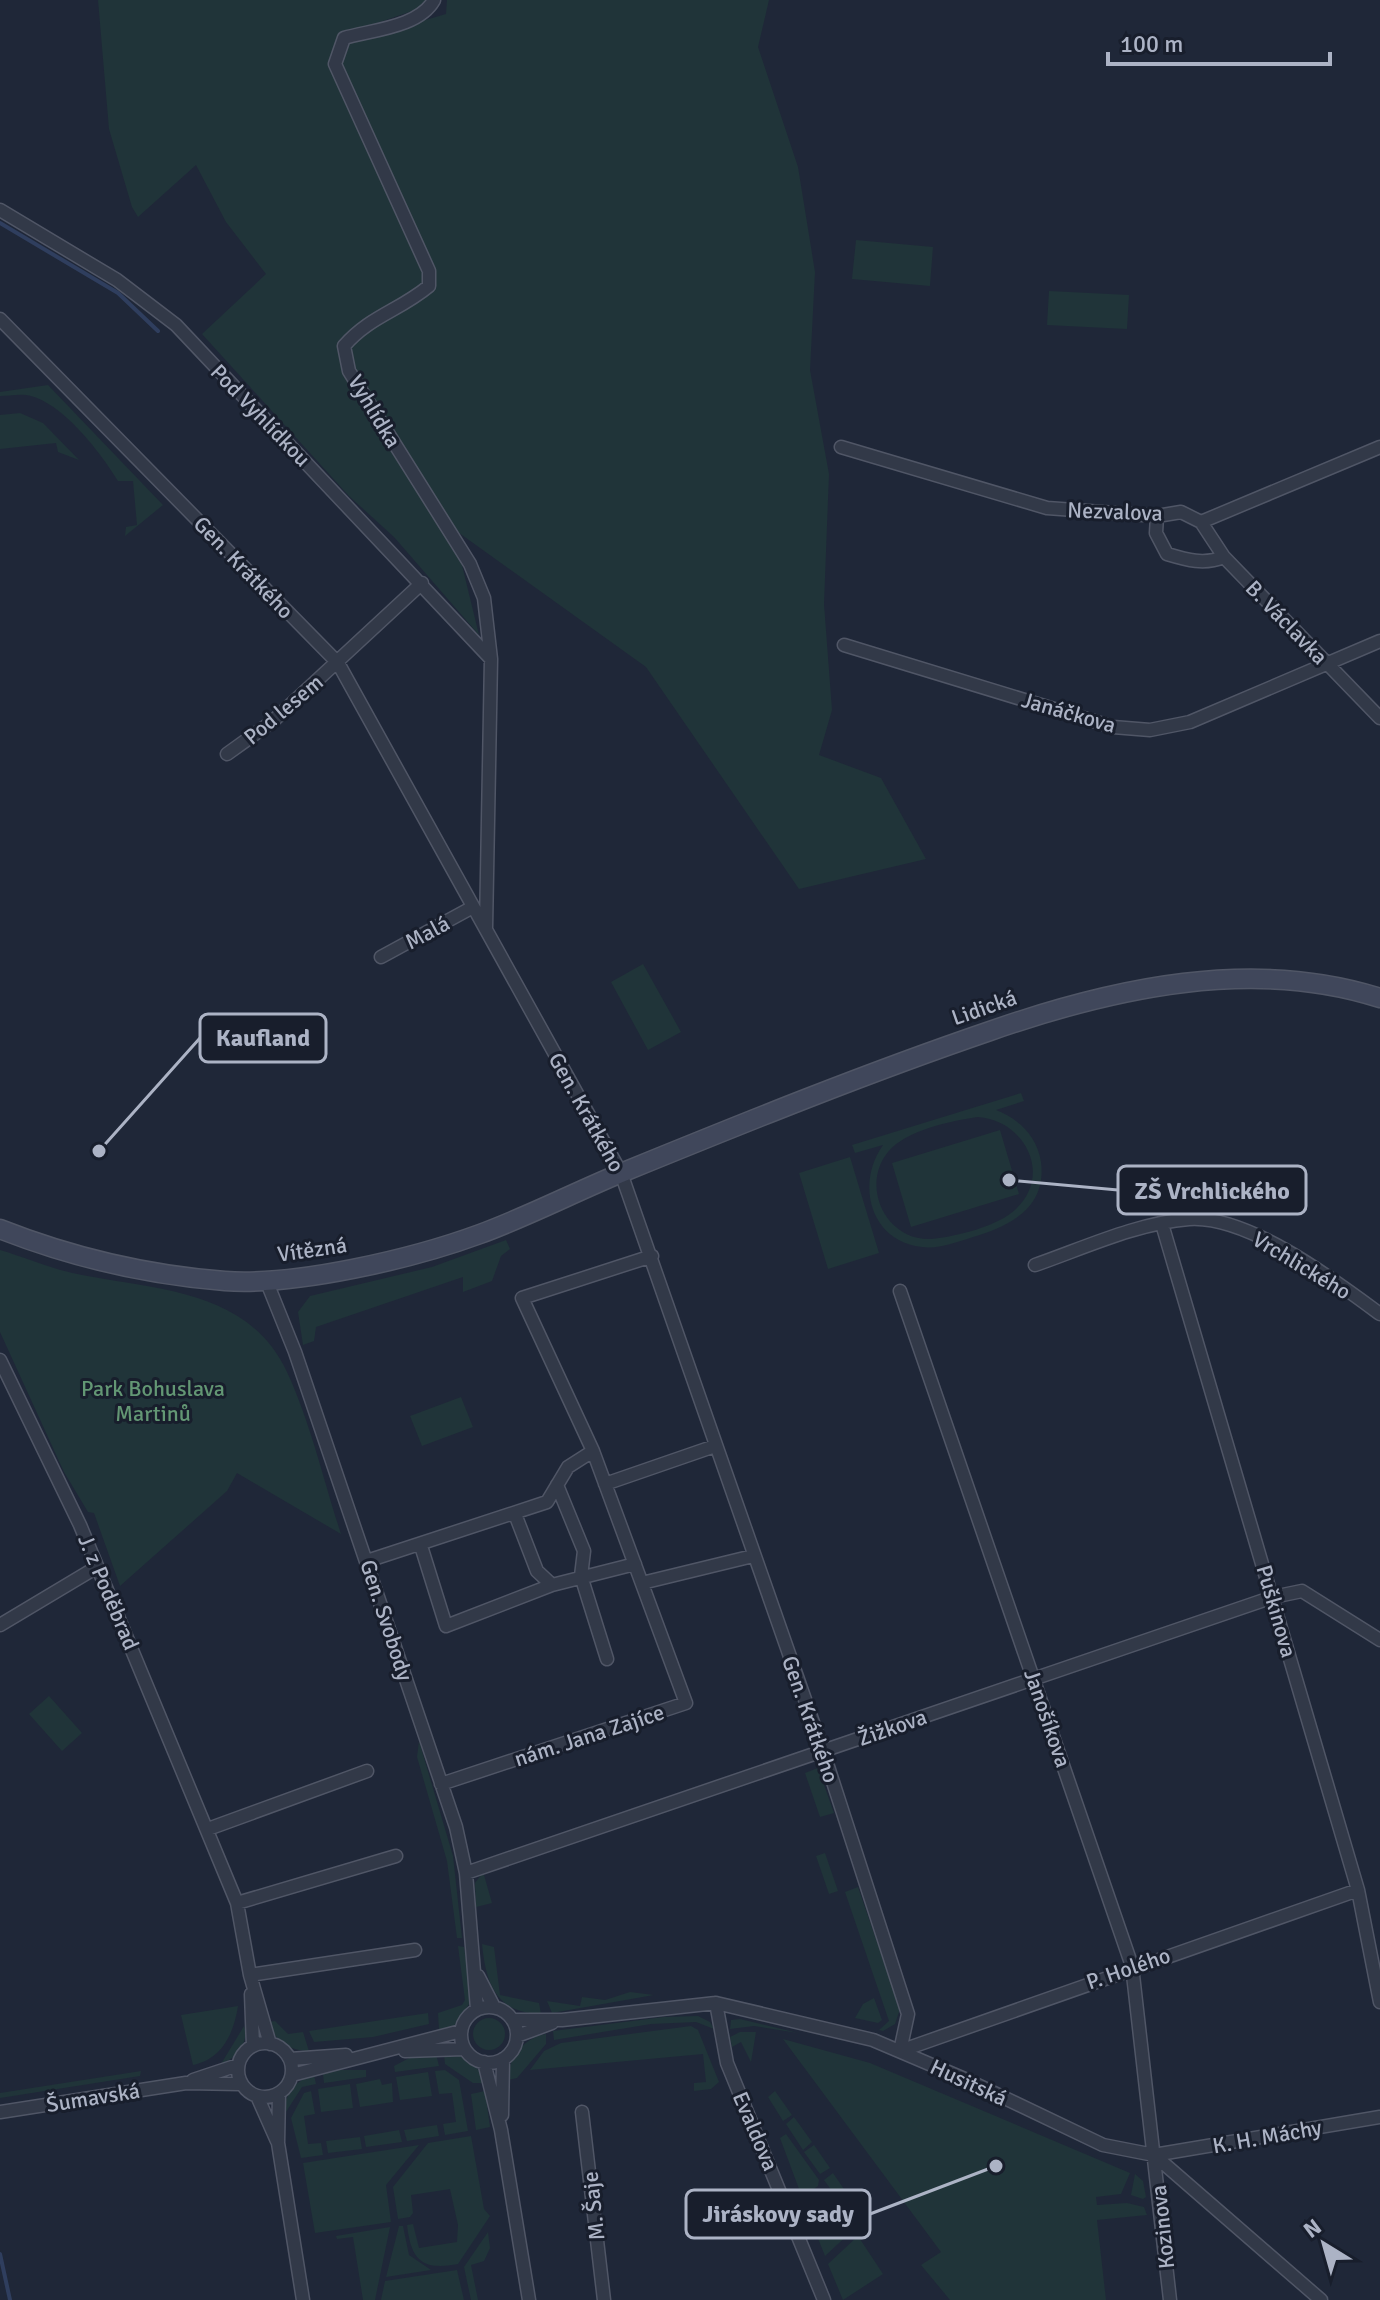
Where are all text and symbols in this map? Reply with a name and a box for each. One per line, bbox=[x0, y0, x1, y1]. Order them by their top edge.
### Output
scale bar bbox=[1108, 16, 1330, 66]
text: 100 m bbox=[1120, 29, 1183, 59]
street label: Pod Vyhlídkou bbox=[205, 358, 316, 472]
street label: Vyhlídka bbox=[342, 370, 407, 453]
street label: Nezvalova bbox=[1067, 496, 1163, 527]
street label: Gen. Krátkého bbox=[188, 510, 299, 624]
street label: B. Václavka bbox=[1240, 575, 1333, 670]
street label: Pod lesem bbox=[238, 668, 328, 750]
street label: Janáčkova bbox=[1019, 686, 1119, 739]
street label: Malá bbox=[400, 910, 454, 955]
street label: Lidická bbox=[948, 984, 1020, 1031]
callout: Kaufland bbox=[200, 1014, 326, 1062]
text: Kaufland bbox=[216, 1023, 310, 1053]
street label: Gen. Krátkého bbox=[543, 1048, 630, 1177]
callout: ZŠ Vrchlického bbox=[1118, 1166, 1306, 1214]
text: ZŠ Vrchlického bbox=[1134, 1176, 1290, 1206]
street label: Vrchlického bbox=[1248, 1226, 1356, 1305]
street label: Vítězná bbox=[276, 1231, 349, 1268]
park label: Park Bohuslava Martinů bbox=[81, 1375, 225, 1427]
street label: J. z Poděbrad bbox=[72, 1530, 145, 1654]
street label: Gen. Svobody bbox=[354, 1556, 419, 1685]
street label: Puškinova bbox=[1250, 1562, 1303, 1661]
street label: Gen. Krátkého bbox=[776, 1652, 845, 1786]
street label: Janošíkova bbox=[1018, 1665, 1077, 1771]
street label: nám. Jana Zajíce bbox=[511, 1698, 668, 1772]
street label: Žižkova bbox=[854, 1703, 930, 1752]
street label: P. Holého bbox=[1083, 1942, 1174, 1995]
street label: Husitská bbox=[926, 2053, 1012, 2112]
street label: Šumavská bbox=[44, 2077, 142, 2118]
street label: Evaldova bbox=[727, 2087, 784, 2175]
street label: K. H. Máchy bbox=[1210, 2113, 1324, 2159]
street label: M. Šaje bbox=[576, 2170, 611, 2242]
street label: Kozinova bbox=[1145, 2184, 1180, 2270]
callout: Jiráskovy sady bbox=[686, 2190, 870, 2238]
text: Jiráskovy sady bbox=[702, 2199, 854, 2229]
north arrow bbox=[1284, 2204, 1364, 2284]
text: N bbox=[1298, 2213, 1327, 2244]

